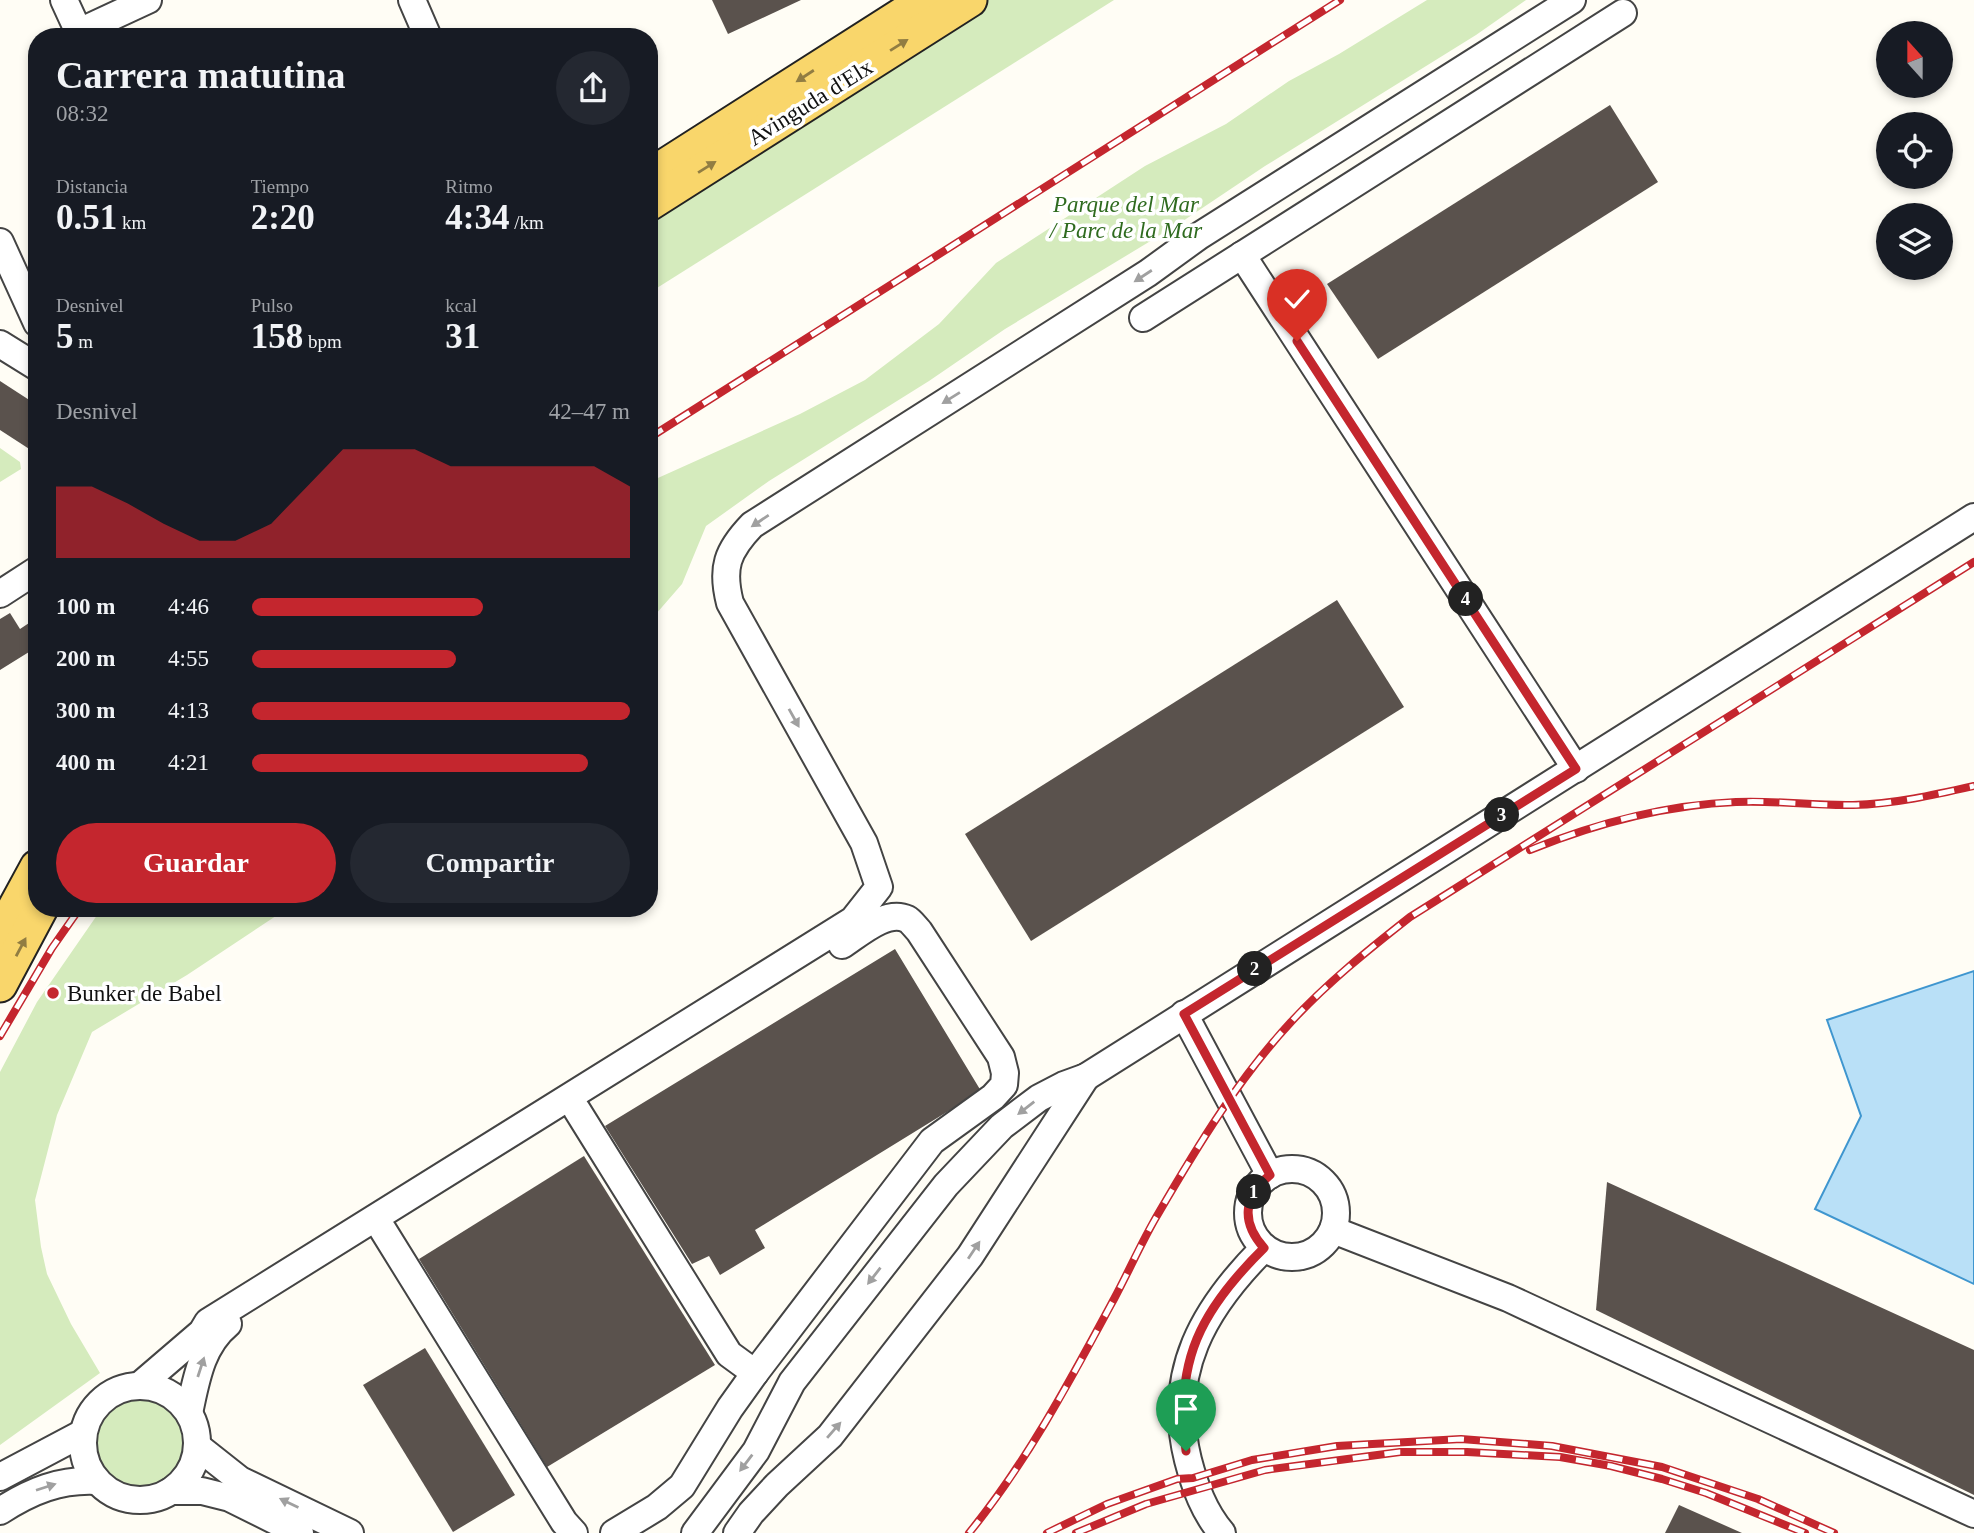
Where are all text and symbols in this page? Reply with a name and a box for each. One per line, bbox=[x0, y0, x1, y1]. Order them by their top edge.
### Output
north arrow bbox=[1876, 21, 1953, 98]
map controls bbox=[1876, 21, 1953, 280]
one-way arrow bbox=[889, 39, 908, 52]
button: share bbox=[556, 51, 630, 125]
text: Carrera matutina bbox=[56, 54, 346, 96]
street label: Avinguda d'Elx bbox=[743, 54, 878, 151]
one-way arrow bbox=[795, 70, 815, 83]
text: 08:32 bbox=[56, 101, 108, 126]
button: locate bbox=[1876, 112, 1953, 189]
one-way arrow bbox=[697, 161, 716, 174]
text: Distancia bbox=[56, 176, 128, 197]
text: Tiempo bbox=[251, 176, 309, 197]
text: Ritmo bbox=[445, 176, 493, 197]
park label: Parque del Mar / Parc de la Mar bbox=[1048, 192, 1203, 243]
text: 0.51 bbox=[56, 198, 117, 237]
text: 2:20 bbox=[251, 198, 315, 237]
text: 4:34 bbox=[445, 198, 509, 237]
button: layers bbox=[1876, 203, 1953, 280]
text: km bbox=[117, 212, 146, 233]
text: /km bbox=[509, 212, 544, 233]
one-way arrow bbox=[1134, 269, 1152, 283]
pin bbox=[1267, 269, 1327, 341]
icon: check bbox=[1278, 280, 1316, 318]
text: Desnivel bbox=[56, 295, 124, 316]
text: Pulso bbox=[251, 295, 293, 316]
text: kcal bbox=[445, 295, 477, 316]
text: 5 bbox=[56, 317, 74, 356]
text: 158 bbox=[251, 317, 303, 356]
text: 31 bbox=[445, 317, 480, 356]
text: m bbox=[74, 331, 93, 352]
text: bpm bbox=[303, 331, 342, 352]
one-way arrow bbox=[942, 392, 961, 405]
text: Desnivel bbox=[56, 399, 138, 424]
text: 42–47 m bbox=[549, 399, 630, 424]
one-way arrow bbox=[751, 514, 769, 528]
pin: 4 bbox=[1448, 582, 1484, 616]
text: 4 bbox=[1461, 588, 1470, 609]
text: 100 m bbox=[56, 594, 115, 619]
text: 4:46 bbox=[168, 594, 209, 619]
text: 200 m bbox=[56, 646, 115, 671]
text: 4:55 bbox=[168, 646, 209, 671]
text: 300 m bbox=[56, 698, 115, 723]
text: 4:13 bbox=[168, 698, 209, 723]
one-way arrow bbox=[788, 708, 800, 727]
text: 400 m bbox=[56, 750, 115, 775]
text: 4:21 bbox=[168, 750, 209, 775]
pin: 3 bbox=[1484, 798, 1520, 832]
text: 3 bbox=[1497, 804, 1506, 825]
button: Guardar bbox=[56, 823, 336, 903]
button: Compartir bbox=[350, 823, 630, 903]
one-way arrow bbox=[14, 936, 26, 956]
pin: 2 bbox=[1238, 951, 1272, 986]
text: 2 bbox=[1250, 958, 1259, 979]
place label: Bunker de Babel bbox=[67, 981, 222, 1006]
marker: Bunker de Babel bbox=[45, 985, 61, 1001]
one-way arrow bbox=[1017, 1100, 1035, 1114]
pin: 1 bbox=[1236, 1174, 1272, 1210]
text: 1 bbox=[1249, 1181, 1258, 1202]
one-way arrow bbox=[967, 1240, 980, 1260]
one-way arrow bbox=[867, 1267, 882, 1285]
one-way arrow bbox=[197, 1356, 207, 1377]
pin bbox=[1156, 1379, 1216, 1451]
icon: arrive bbox=[1167, 1390, 1205, 1428]
one-way arrow bbox=[826, 1421, 842, 1439]
one-way arrow bbox=[740, 1454, 754, 1472]
one-way arrow bbox=[36, 1481, 57, 1492]
one-way arrow bbox=[279, 1498, 299, 1509]

